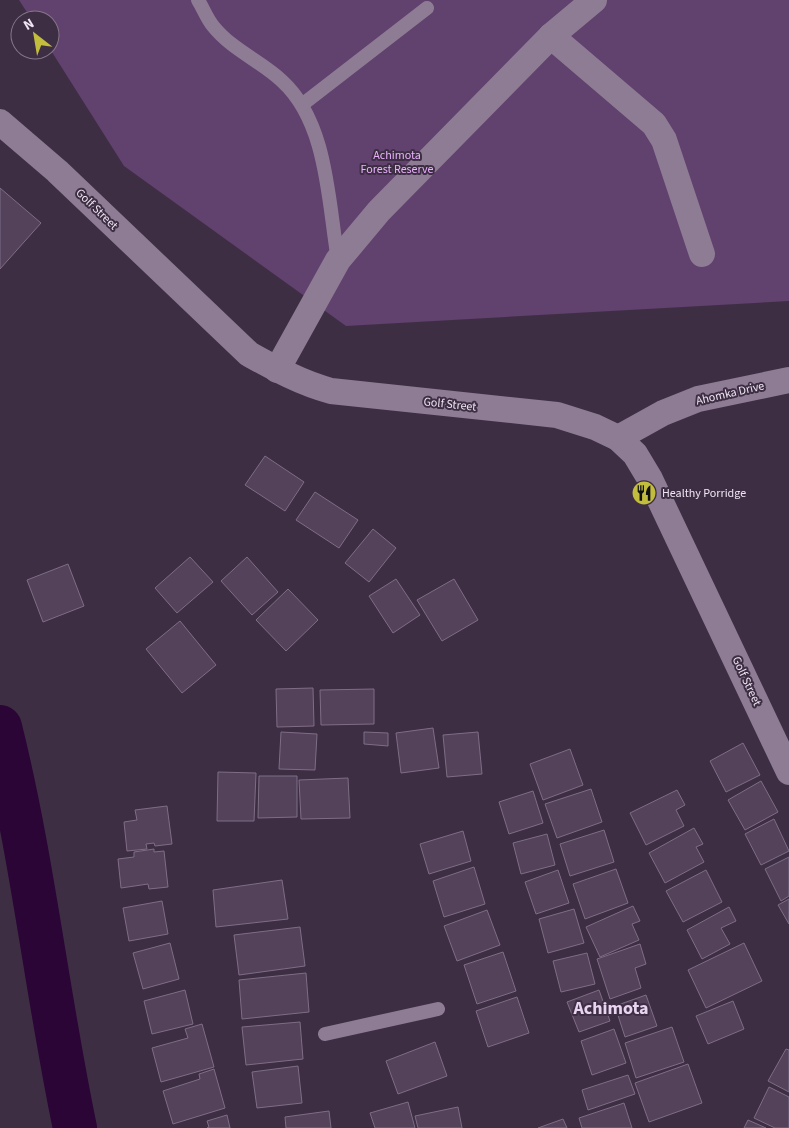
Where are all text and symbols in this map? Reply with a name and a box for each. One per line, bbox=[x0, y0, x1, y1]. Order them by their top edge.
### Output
north arrow bbox=[10, 10, 60, 60]
text: N bbox=[20, 14, 38, 36]
park label: Achimota Forest Reserve bbox=[360, 147, 434, 178]
street label: Golf Street bbox=[72, 185, 122, 234]
street label: Ahomka Drive bbox=[694, 377, 766, 410]
street label: Golf Street bbox=[423, 393, 477, 416]
restaurant icon: Healthy Porridge bbox=[631, 480, 657, 506]
place label: Healthy Porridge bbox=[662, 485, 746, 502]
street label: Golf Street bbox=[728, 654, 765, 709]
district label: Achimota bbox=[573, 996, 648, 1021]

